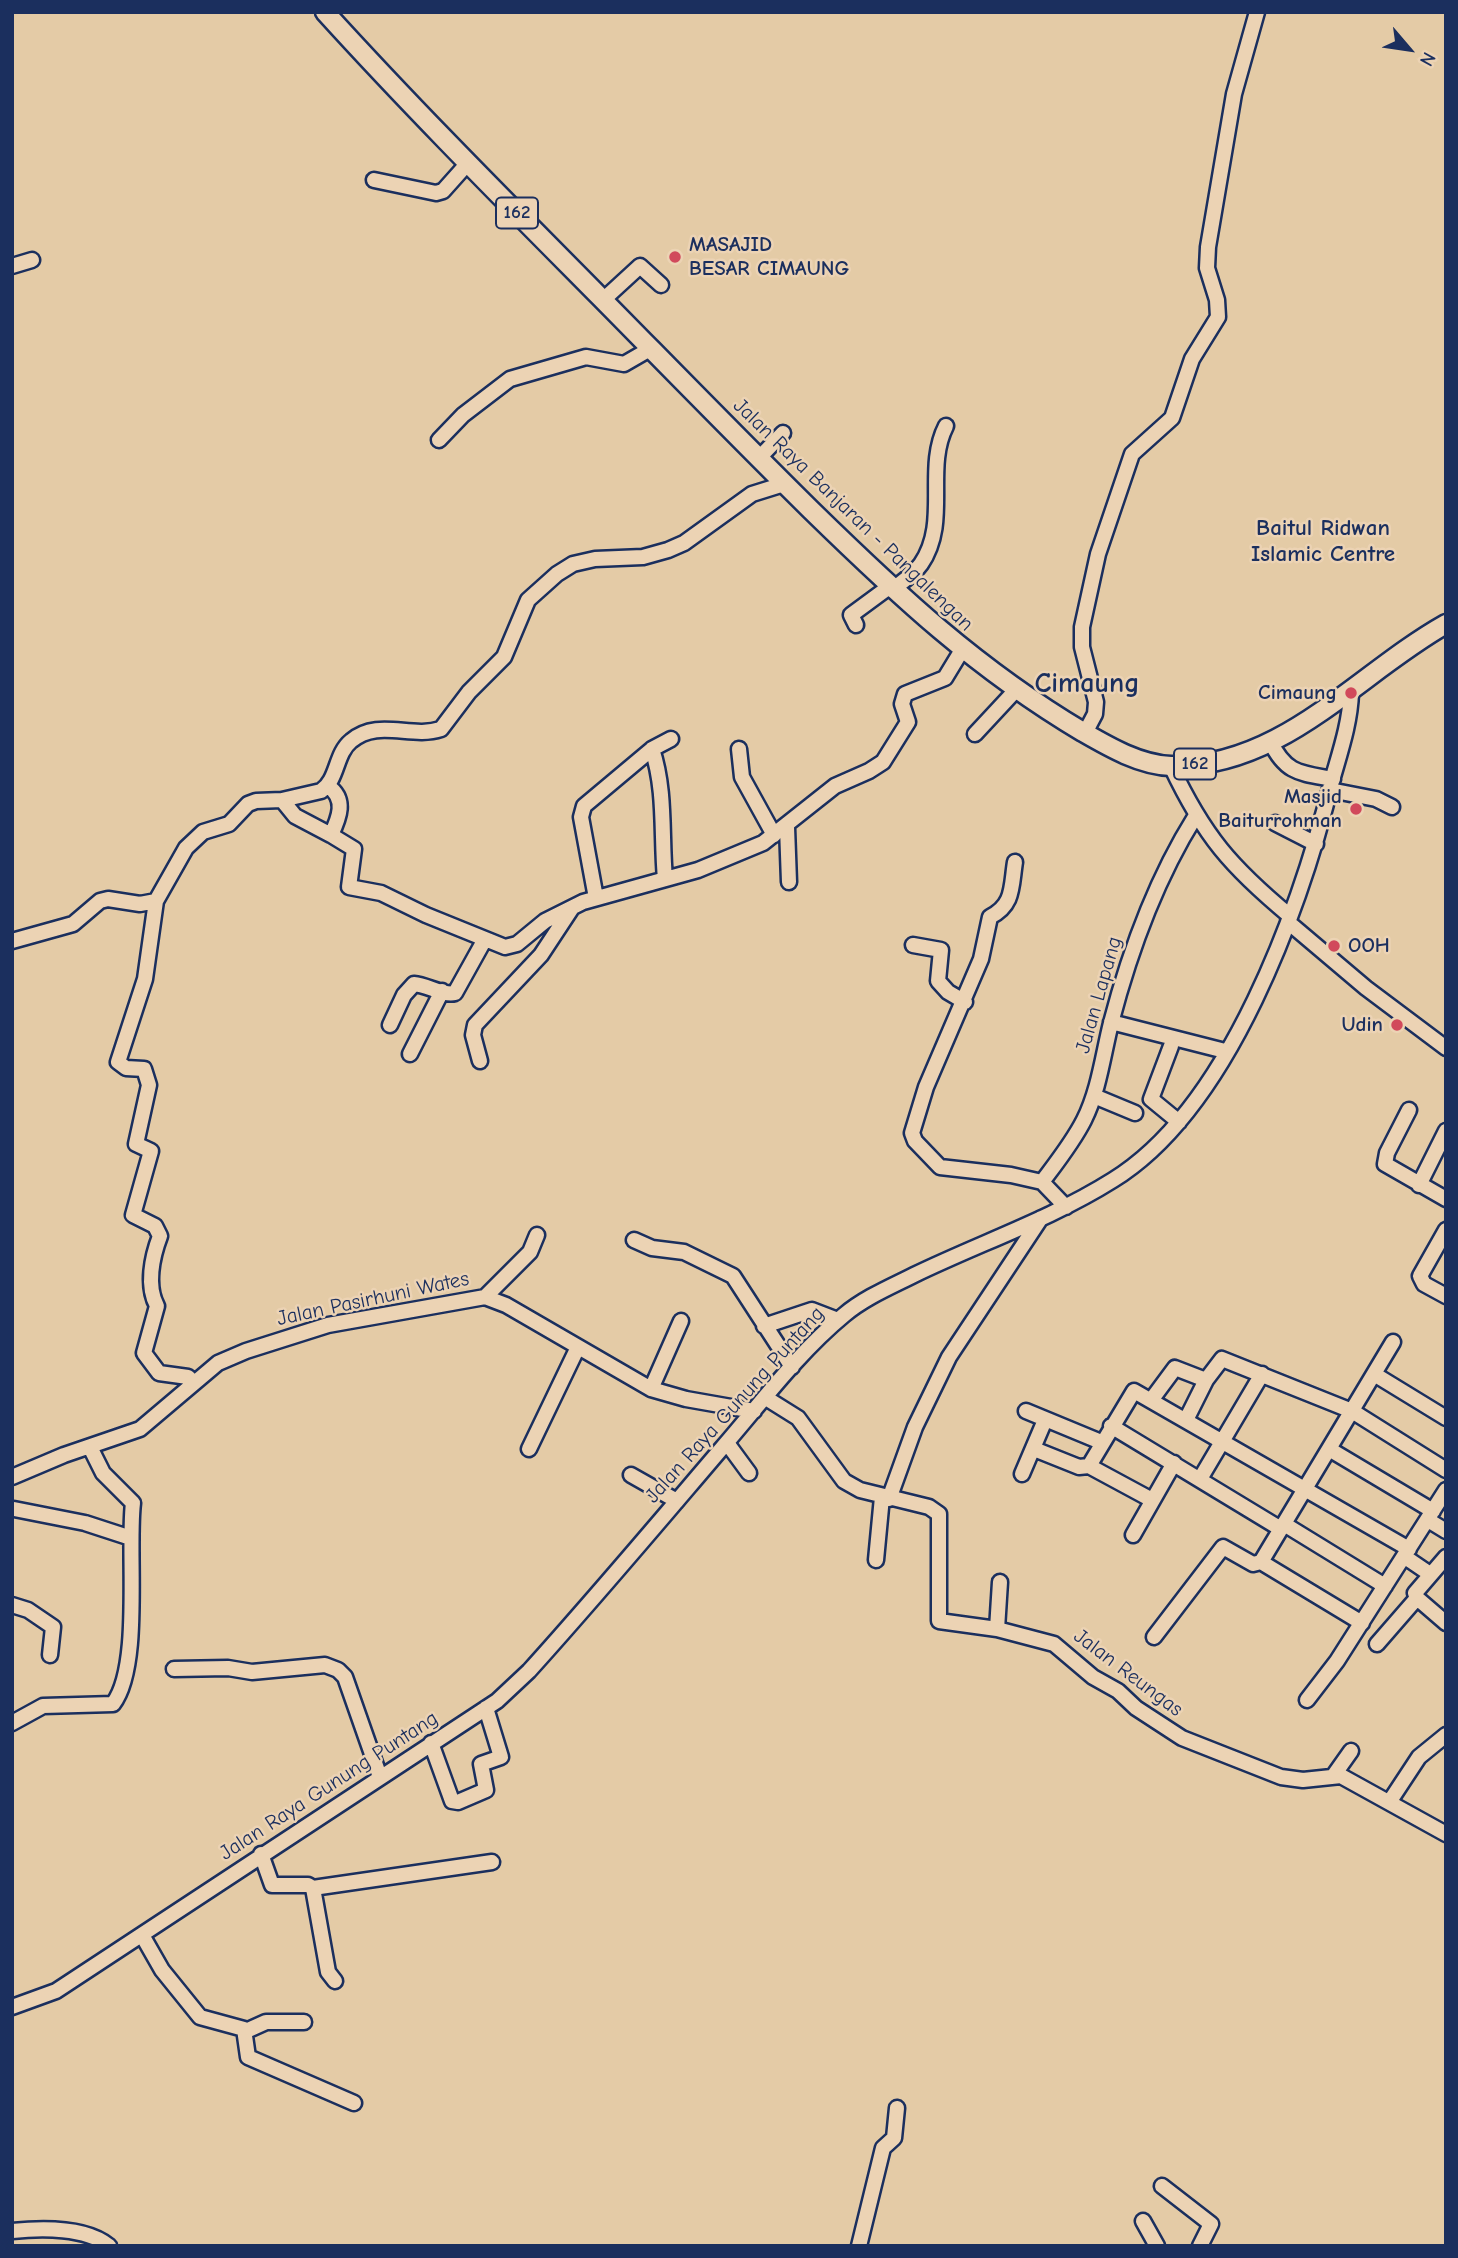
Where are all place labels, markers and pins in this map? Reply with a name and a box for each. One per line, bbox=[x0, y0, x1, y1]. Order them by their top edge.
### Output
place label: MASAJID BESAR CIMAUNG bbox=[689, 232, 849, 282]
marker: MASAJID BESAR CIMAUNG bbox=[667, 249, 683, 265]
place label: Cimaung bbox=[1258, 680, 1337, 706]
marker: Cimaung bbox=[1343, 685, 1359, 701]
place label: Masjid Baiturrohman bbox=[1218, 784, 1342, 834]
marker: Masjid Baiturrohman bbox=[1348, 801, 1364, 817]
place label: OOH bbox=[1348, 933, 1390, 959]
marker: OOH bbox=[1326, 938, 1342, 954]
place label: Udin bbox=[1341, 1012, 1383, 1038]
marker: Udin bbox=[1389, 1017, 1405, 1033]

